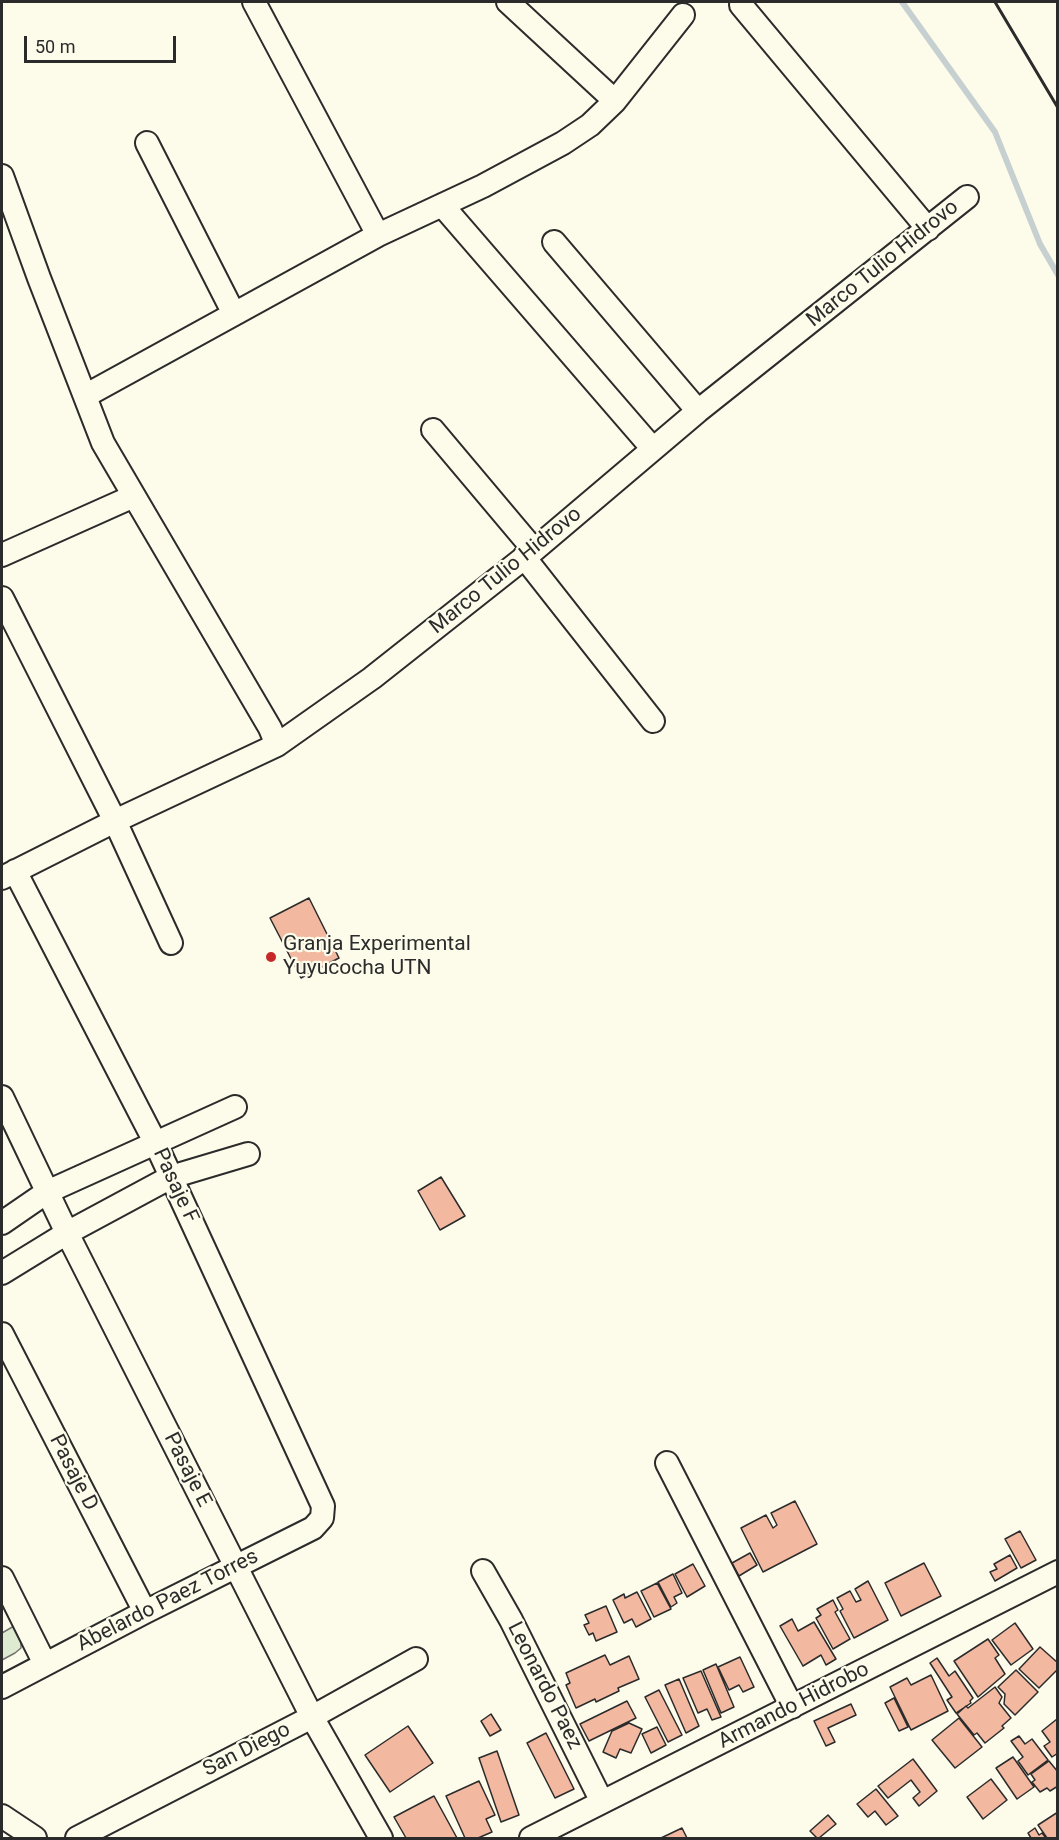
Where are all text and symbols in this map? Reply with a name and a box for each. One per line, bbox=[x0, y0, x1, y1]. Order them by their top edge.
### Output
scale bar bbox=[27, 24, 178, 62]
text: 50 m bbox=[35, 36, 75, 57]
street label: Marco Tulio Hidrovo bbox=[802, 195, 964, 333]
street label: Marco Tulio Hidrovo bbox=[425, 502, 587, 640]
place label: Granja Experimental Yuyucocha UTN bbox=[283, 932, 471, 982]
marker: Granja Experimental Yuyucocha UTN bbox=[264, 950, 278, 964]
street label: Pasaje F bbox=[147, 1145, 203, 1227]
street label: Pasaje E bbox=[158, 1429, 216, 1511]
street label: Pasaje D bbox=[43, 1431, 103, 1515]
street label: Abelardo Paez Torres bbox=[73, 1544, 263, 1658]
street label: Leonardo Paez bbox=[501, 1618, 587, 1754]
street label: Armando Hidrobo bbox=[714, 1657, 874, 1755]
street label: San Diego bbox=[199, 1717, 295, 1783]

